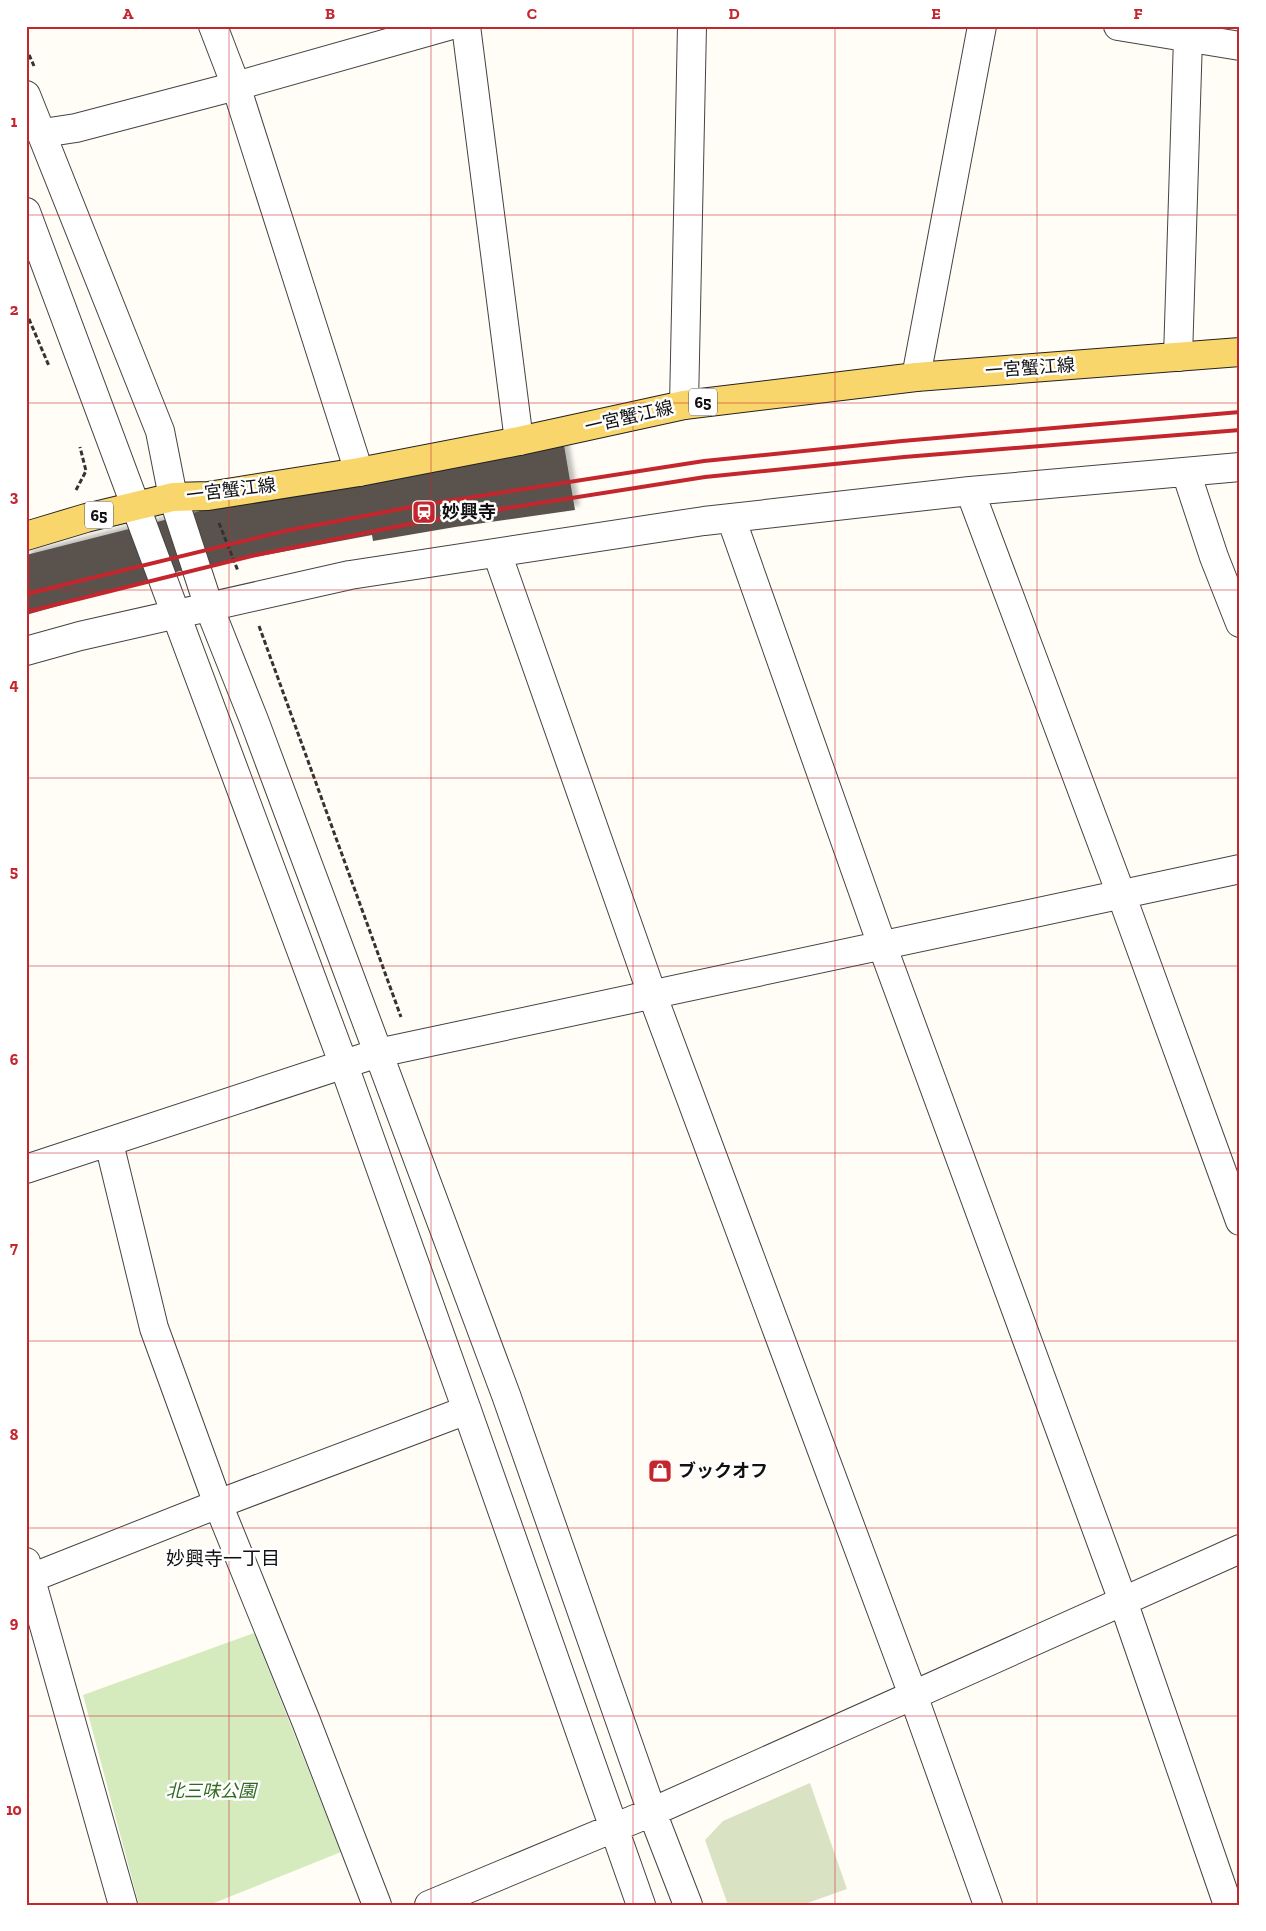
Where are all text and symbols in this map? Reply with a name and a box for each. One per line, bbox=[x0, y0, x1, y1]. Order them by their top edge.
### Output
text: A bbox=[123, 4, 134, 23]
text: B bbox=[325, 4, 335, 23]
text: C bbox=[527, 4, 537, 23]
text: D bbox=[728, 4, 740, 23]
text: E bbox=[931, 4, 941, 23]
text: F bbox=[1133, 4, 1143, 23]
text: 1 bbox=[11, 112, 18, 131]
text: 2 bbox=[10, 300, 19, 319]
street label: 一宮蟹江線 bbox=[984, 354, 1076, 382]
road number: 65 bbox=[689, 388, 717, 416]
street label: 一宮蟹江線 bbox=[583, 396, 675, 438]
street label: 一宮蟹江線 bbox=[185, 474, 277, 506]
text: 3 bbox=[10, 487, 19, 506]
station icon: 妙興寺 bbox=[411, 499, 437, 525]
place label: 妙興寺 bbox=[442, 501, 496, 523]
road number: 65 bbox=[85, 502, 113, 528]
text: 4 bbox=[9, 675, 19, 694]
text: 5 bbox=[10, 862, 18, 881]
text: 6 bbox=[10, 1050, 19, 1069]
text: 7 bbox=[10, 1238, 18, 1257]
text: 8 bbox=[10, 1425, 19, 1444]
shop icon: ブックオフ bbox=[647, 1458, 673, 1484]
place label: ブックオフ bbox=[678, 1460, 768, 1482]
district label: 妙興寺一丁目 bbox=[166, 1547, 280, 1570]
text: 9 bbox=[10, 1613, 19, 1632]
park label: 北三味公園 bbox=[166, 1780, 259, 1802]
text: 10 bbox=[6, 1800, 22, 1819]

